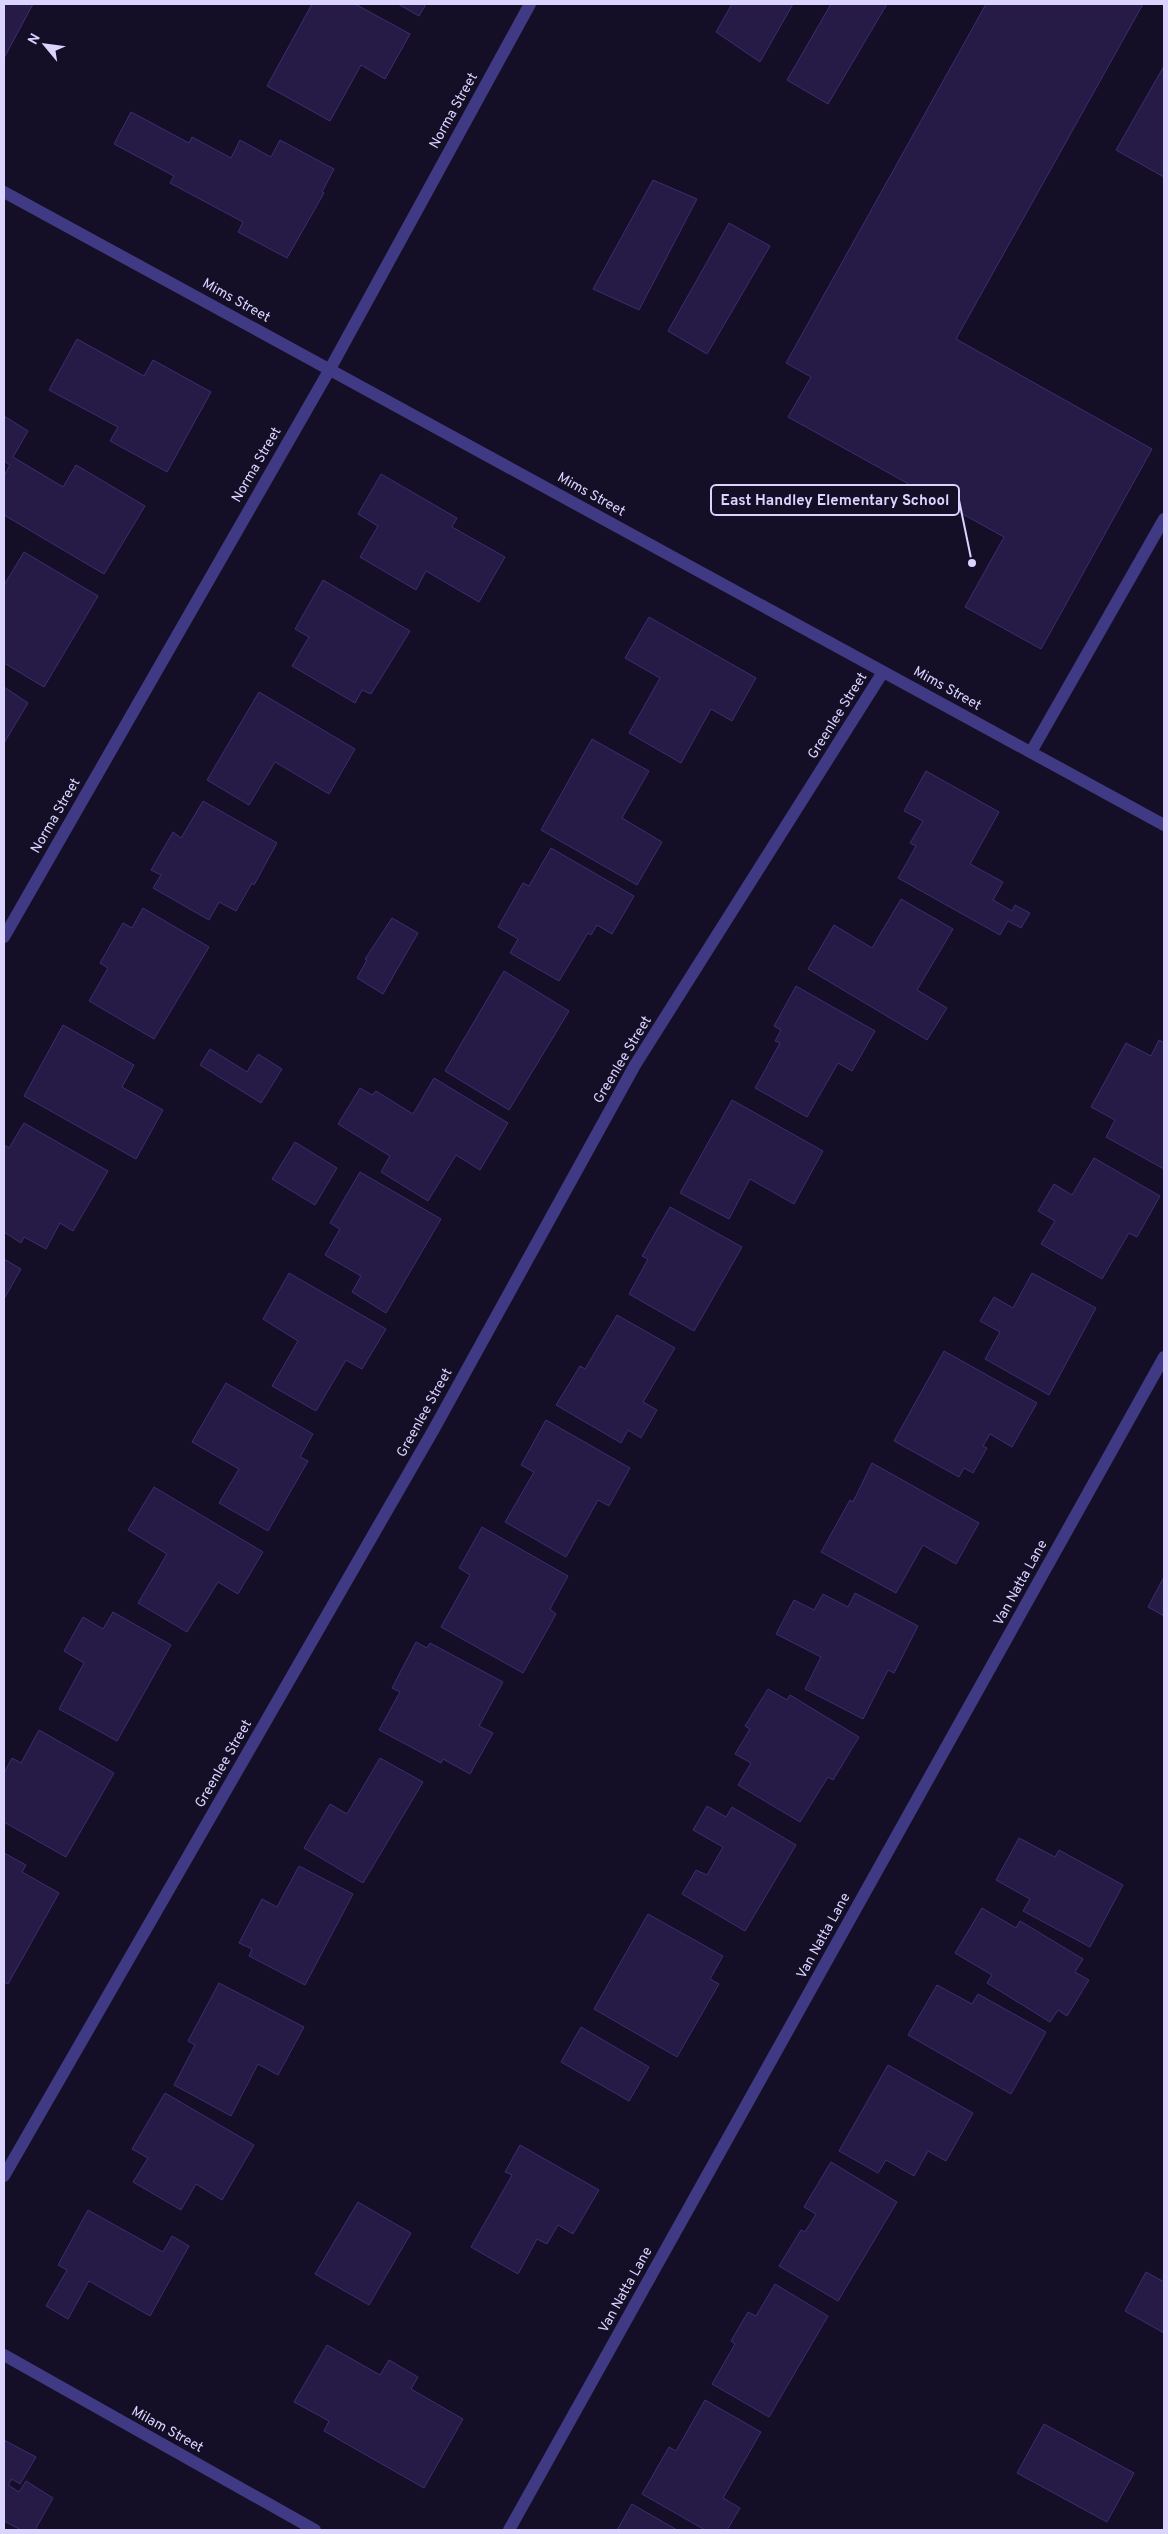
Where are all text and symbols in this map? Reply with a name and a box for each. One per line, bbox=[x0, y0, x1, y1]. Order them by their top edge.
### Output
north arrow bbox=[20, 20, 70, 70]
text: N bbox=[25, 31, 45, 48]
street label: Norma Street bbox=[426, 70, 482, 152]
street label: Mims Street bbox=[199, 275, 273, 327]
street label: Norma Street bbox=[229, 424, 285, 506]
street label: Mims Street bbox=[554, 469, 628, 521]
callout: East Handley Elementary School bbox=[711, 485, 959, 515]
text: East Handley Elementary School bbox=[721, 492, 949, 511]
street label: Mims Street bbox=[910, 663, 984, 715]
street label: Greenlee Street bbox=[805, 670, 871, 762]
street label: Norma Street bbox=[28, 775, 84, 857]
street label: Greenlee Street bbox=[590, 1013, 656, 1107]
street label: Greenlee Street bbox=[394, 1366, 456, 1460]
street label: Van Natta Lane bbox=[990, 1537, 1052, 1629]
street label: Greenlee Street bbox=[192, 1717, 256, 1811]
street label: Van Natta Lane bbox=[793, 1890, 855, 1982]
street label: Van Natta Lane bbox=[595, 2244, 657, 2336]
street label: Milam Street bbox=[128, 2403, 206, 2457]

